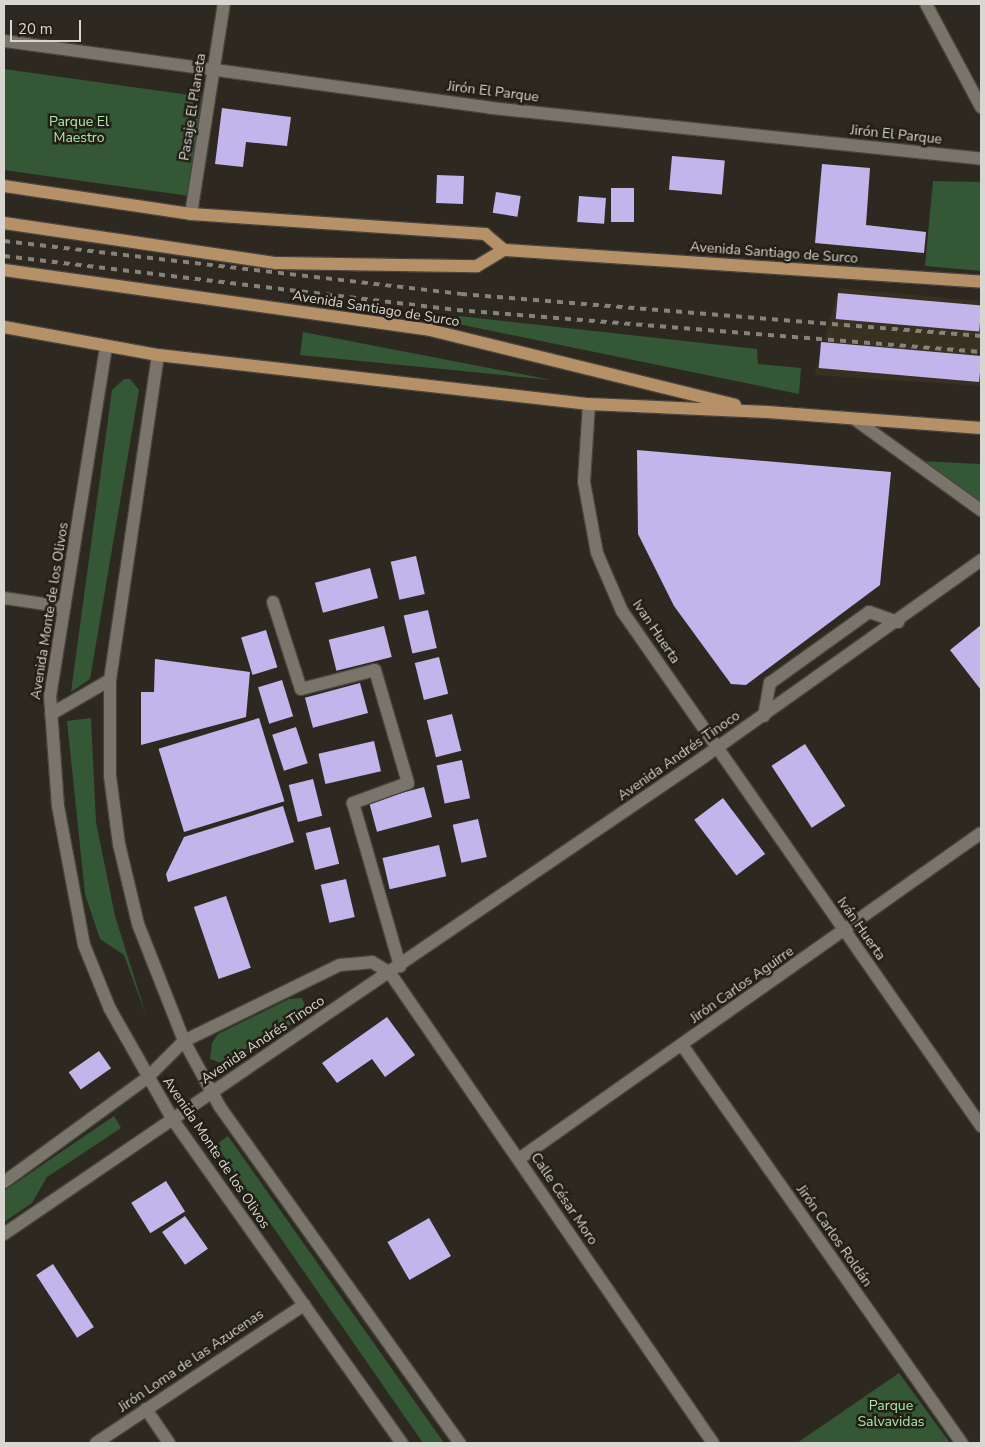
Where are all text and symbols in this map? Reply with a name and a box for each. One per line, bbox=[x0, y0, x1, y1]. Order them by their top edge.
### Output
scale bar bbox=[12, 10, 84, 42]
text: 20 m bbox=[18, 19, 53, 39]
street label: Pasaje El Planeta bbox=[176, 52, 210, 162]
street label: Jirón El Parque bbox=[446, 78, 540, 106]
park label: Parque El Maestro bbox=[49, 114, 109, 146]
street label: Jirón El Parque bbox=[849, 122, 943, 148]
street label: Avenida Santiago de Surco bbox=[689, 239, 859, 267]
street label: Avenida Santiago de Surco bbox=[291, 288, 461, 330]
street label: Avenida Monte de los Olivos bbox=[28, 521, 72, 701]
street label: Ivan Huerta bbox=[629, 597, 683, 667]
street label: Avenida Andrés Tinoco bbox=[615, 707, 743, 805]
street label: Iván Huerta bbox=[833, 894, 889, 964]
street label: Jirón Carlos Aguirre bbox=[687, 943, 797, 1027]
street label: Avenida Andrés Tinoco bbox=[198, 992, 328, 1088]
street label: Avenida Monte de los Olivos bbox=[159, 1074, 273, 1232]
street label: Calle César Moro bbox=[527, 1150, 601, 1248]
street label: Jirón Carlos Roldán bbox=[793, 1182, 875, 1290]
street label: Jirón Loma de las Azucenas bbox=[115, 1306, 267, 1416]
park label: Parque Salvavidas bbox=[857, 1398, 925, 1430]

